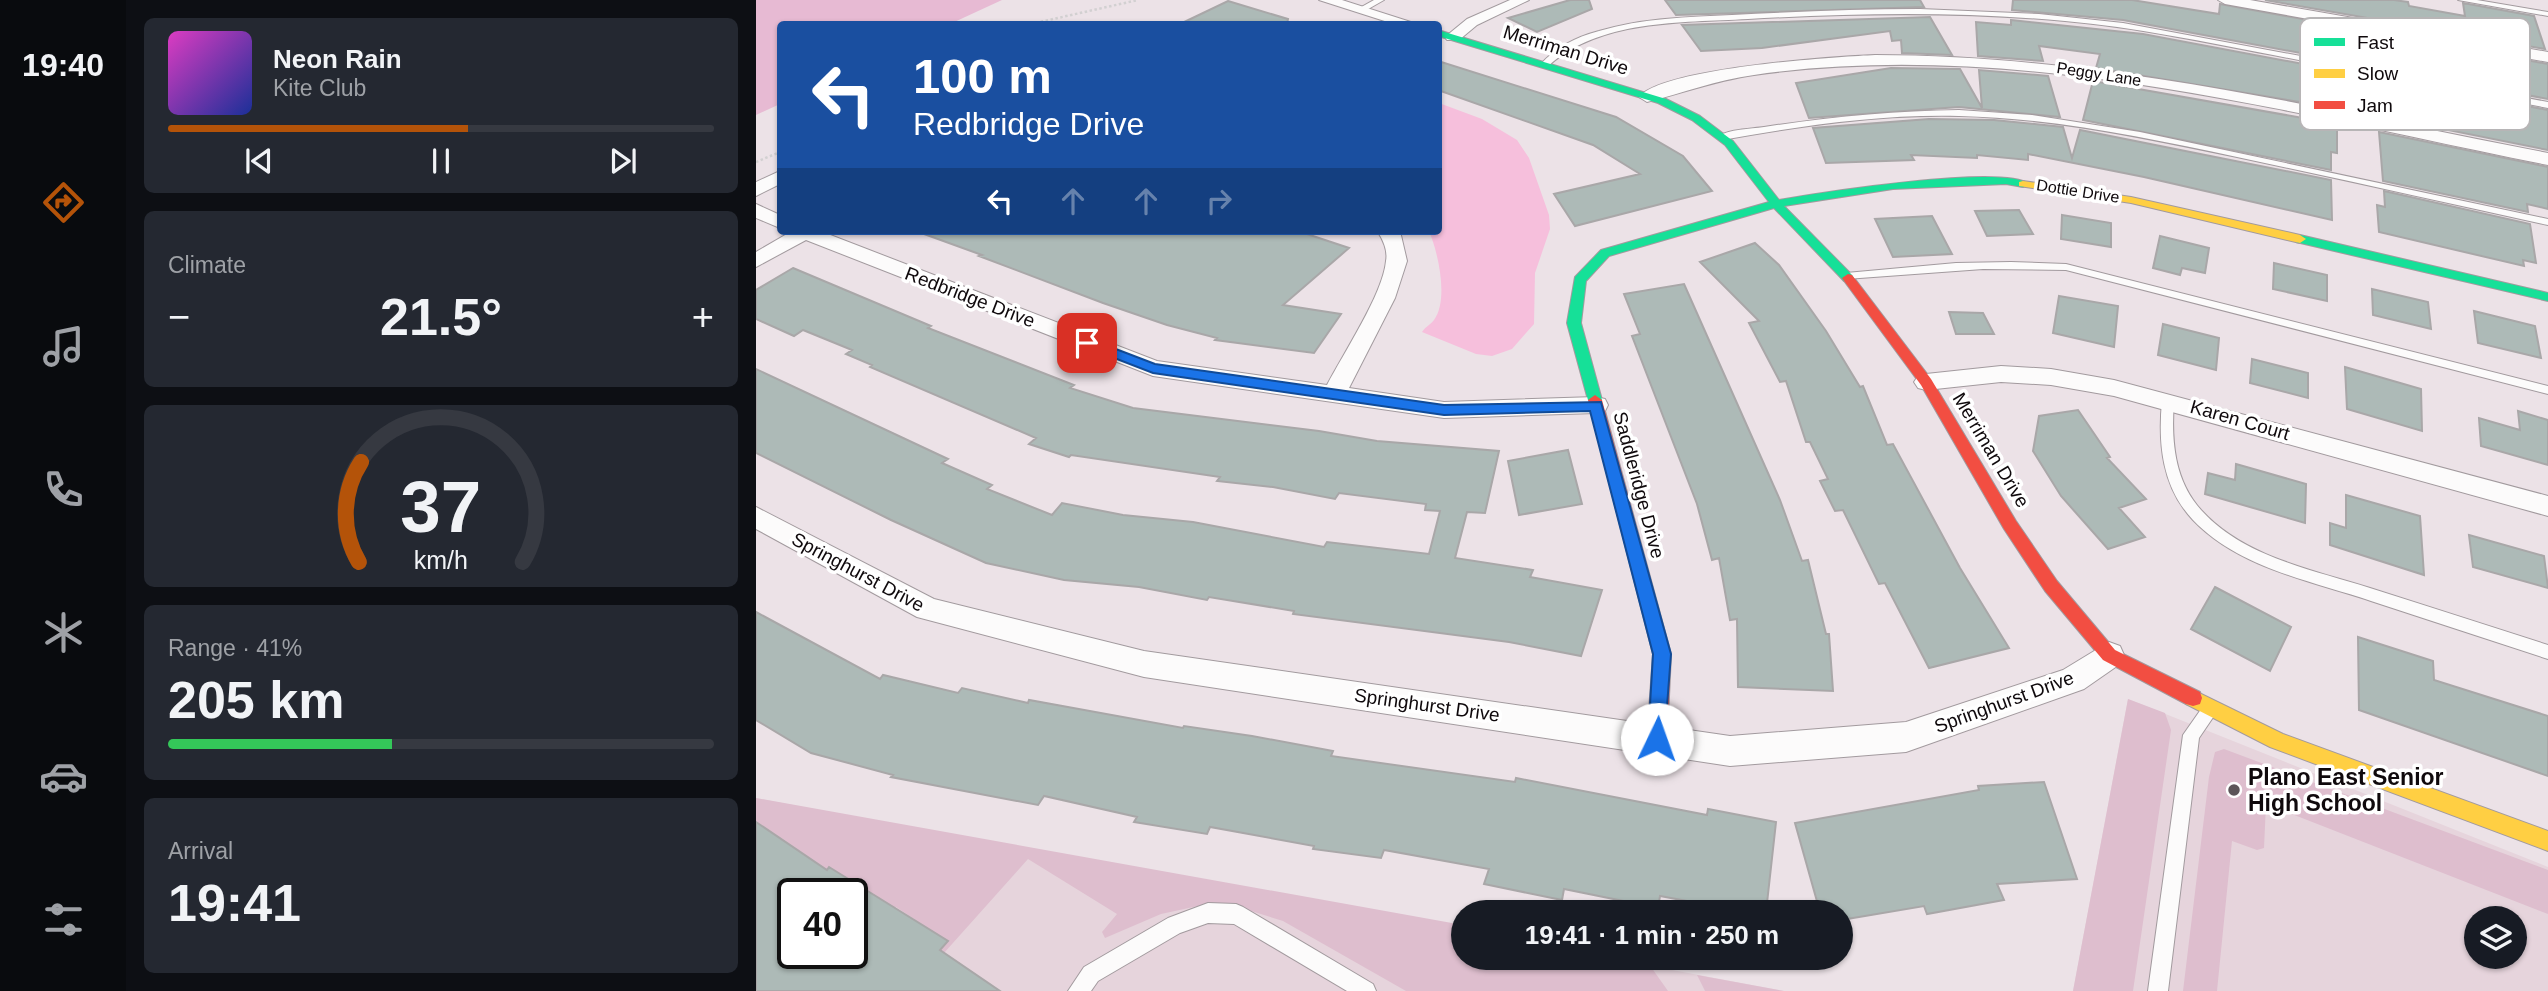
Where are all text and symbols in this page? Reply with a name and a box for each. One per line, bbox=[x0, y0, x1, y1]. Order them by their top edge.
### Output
legend bbox=[2300, 18, 2530, 130]
street label: Merriman Drive bbox=[1501, 21, 1631, 79]
text: Fast bbox=[2357, 32, 2395, 53]
text: Neon Rain bbox=[273, 44, 402, 74]
text: 19:40 bbox=[22, 47, 104, 83]
icon: left bbox=[798, 49, 889, 140]
text: 100 m bbox=[913, 49, 1052, 103]
street label: Peggy Lane bbox=[2055, 59, 2143, 89]
text: Slow bbox=[2357, 63, 2398, 84]
text: Kite Club bbox=[273, 75, 366, 101]
text: Jam bbox=[2357, 95, 2393, 116]
text: Redbridge Drive bbox=[913, 106, 1144, 142]
icon: previous bbox=[240, 142, 278, 180]
icon: pause bbox=[422, 142, 460, 180]
icon: next bbox=[604, 142, 642, 180]
street label: Dottie Drive bbox=[2035, 176, 2121, 206]
icon: directions bbox=[39, 178, 88, 227]
icon: left bbox=[981, 182, 1019, 220]
icon: ahead bbox=[1054, 182, 1092, 220]
icon: ahead bbox=[1127, 182, 1165, 220]
icon: right bbox=[1200, 182, 1238, 220]
text: Climate bbox=[168, 252, 246, 278]
street label: Redbridge Drive bbox=[902, 263, 1038, 331]
text: 21.5° bbox=[380, 288, 502, 346]
text: − bbox=[168, 296, 190, 338]
text: + bbox=[692, 296, 714, 338]
pin bbox=[1057, 313, 1117, 373]
icon: music bbox=[39, 322, 88, 371]
icon: arrive bbox=[1068, 324, 1106, 362]
street label: Merriman Drive bbox=[1949, 389, 2033, 511]
street label: Karen Court bbox=[2188, 396, 2293, 444]
street label: Saddleridge Drive bbox=[1609, 409, 1669, 561]
icon: phone bbox=[39, 465, 88, 514]
text: 37 bbox=[401, 466, 481, 547]
street label: Springhurst Drive bbox=[788, 528, 928, 616]
text: km/h bbox=[414, 545, 468, 573]
icon: climate bbox=[39, 608, 88, 657]
text: Range · 41% bbox=[168, 635, 302, 661]
street label: Springhurst Drive bbox=[1931, 667, 2077, 737]
text: 205 km bbox=[168, 671, 344, 729]
street label: Springhurst Drive bbox=[1353, 684, 1501, 726]
position arrow bbox=[1620, 702, 1694, 776]
icon: car bbox=[39, 752, 88, 801]
place label: Plano East Senior High School bbox=[2248, 764, 2444, 816]
marker: Plano East Senior High School bbox=[2226, 782, 2242, 798]
text: Arrival bbox=[168, 838, 233, 864]
text: 19:41 bbox=[168, 874, 301, 932]
speed limit sign: 40 bbox=[777, 878, 868, 969]
icon: filters bbox=[39, 895, 88, 944]
map controls bbox=[2464, 906, 2527, 969]
button: layers bbox=[2464, 906, 2527, 969]
text: 19:41 · 1 min · 250 m bbox=[1525, 920, 1779, 950]

